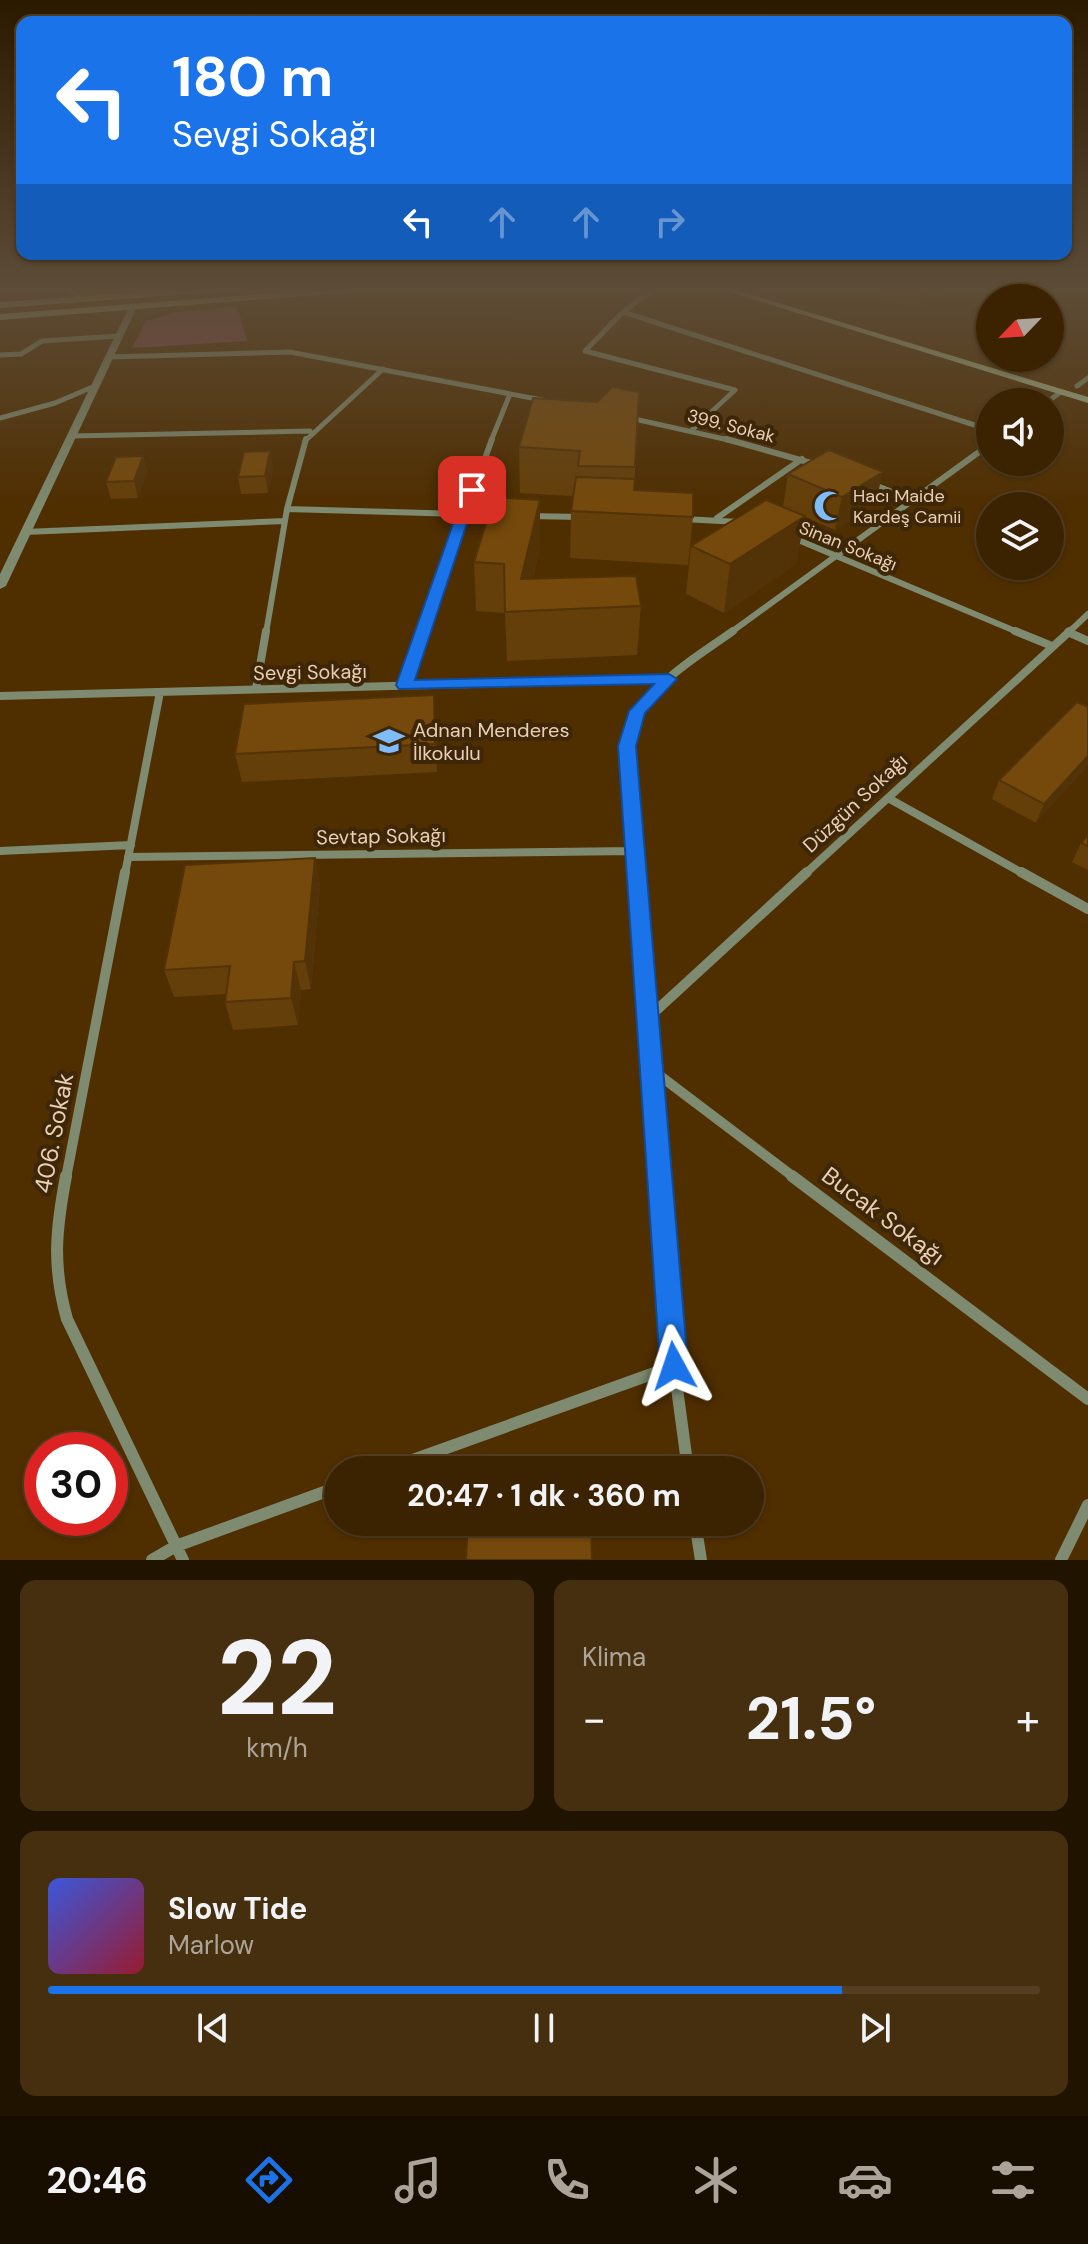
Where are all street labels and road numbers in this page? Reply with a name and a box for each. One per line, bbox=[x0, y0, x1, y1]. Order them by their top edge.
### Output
street label: 399. Sokak bbox=[685, 404, 777, 448]
street label: Sinan Sokağı bbox=[795, 515, 901, 577]
street label: Sevgi Sokağı bbox=[253, 658, 367, 686]
street label: Düzgün Sokağı bbox=[797, 748, 913, 858]
street label: Sevtap Sokağı bbox=[316, 822, 446, 850]
street label: 406. Sokak bbox=[27, 1070, 80, 1196]
street label: Bucak Sokağı bbox=[816, 1159, 951, 1272]

